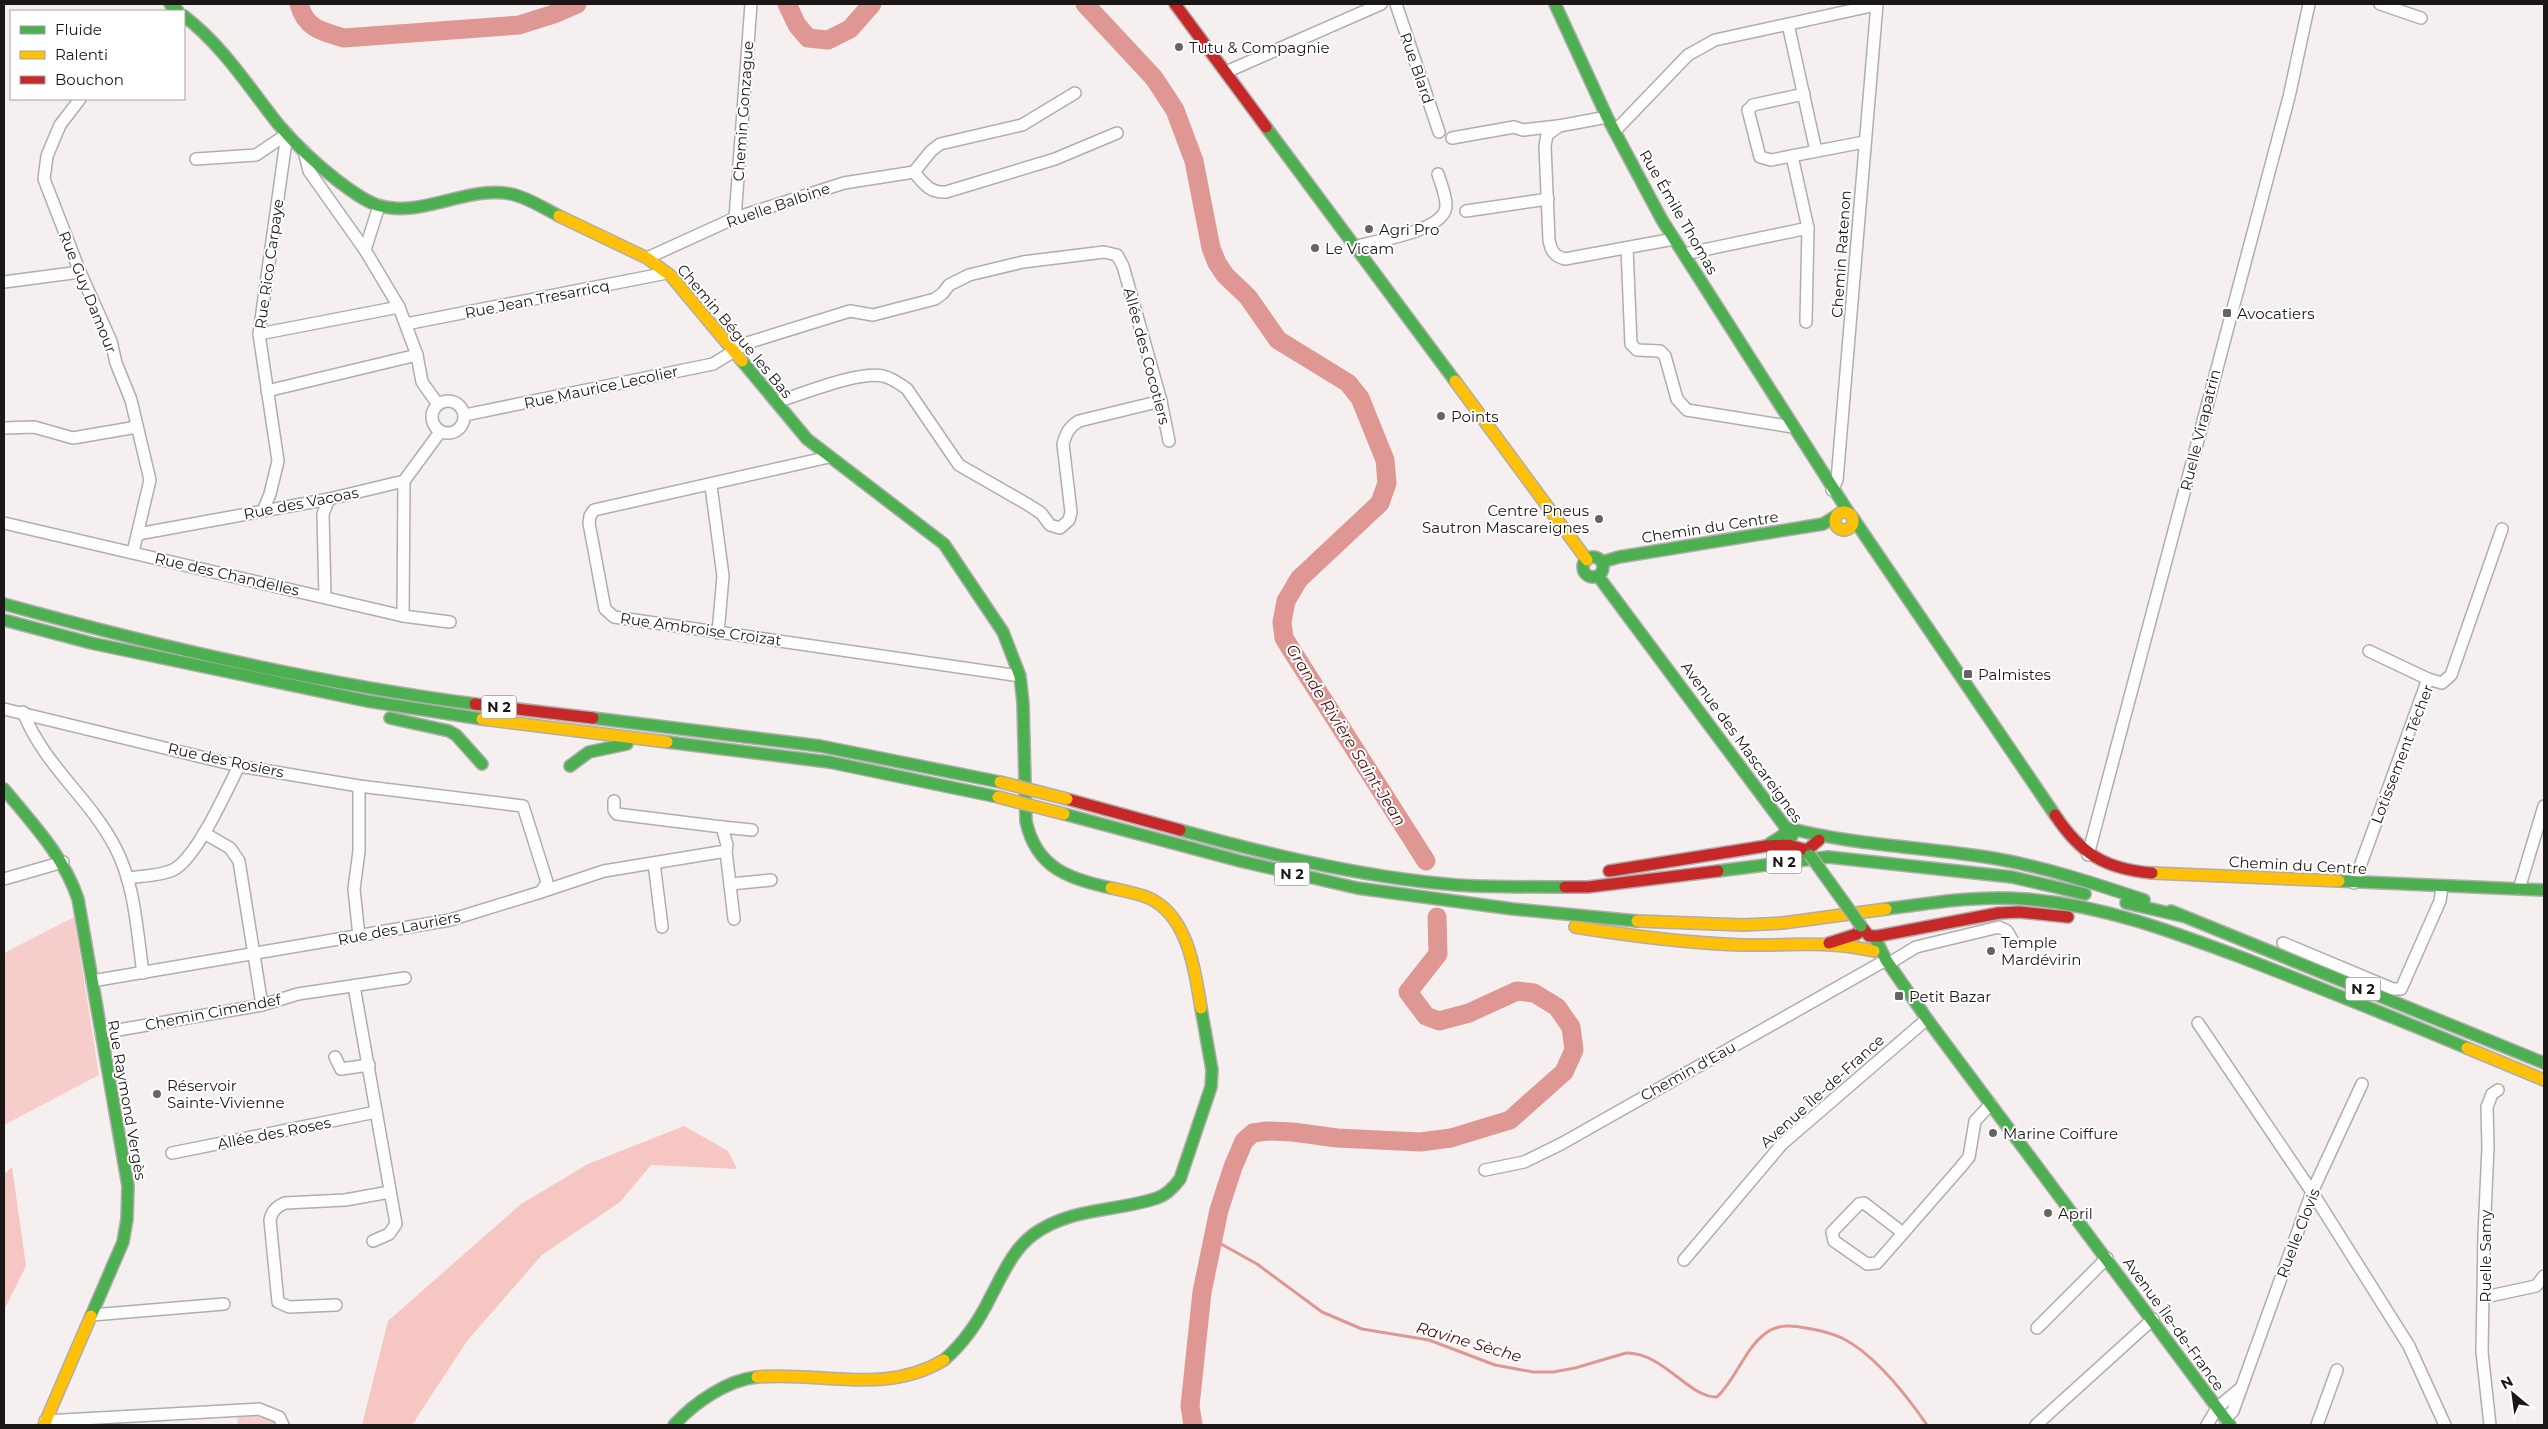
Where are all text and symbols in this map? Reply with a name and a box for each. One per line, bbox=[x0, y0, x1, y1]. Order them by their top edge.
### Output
legend bbox=[10, 10, 185, 100]
text: Fluide bbox=[55, 20, 102, 39]
street label: Rue Blard bbox=[1396, 30, 1438, 106]
place label: Tutu & Compagnie bbox=[1189, 38, 1330, 57]
street label: Chemin Gonzague bbox=[729, 40, 757, 182]
marker: Tutu & Compagnie bbox=[1173, 41, 1185, 53]
text: Ralenti bbox=[55, 45, 108, 64]
text: Bouchon bbox=[55, 70, 124, 89]
street label: Rue Émile Thomas bbox=[1635, 146, 1723, 278]
street label: Ruelle Balbine bbox=[724, 178, 832, 232]
street label: Chemin Ratenon bbox=[1827, 189, 1855, 319]
street label: Rue Rico Carpaye bbox=[250, 198, 288, 330]
place label: Agri Pro bbox=[1379, 220, 1439, 239]
marker: Agri Pro bbox=[1363, 223, 1375, 235]
street label: Rue Guy Damour bbox=[55, 228, 121, 356]
place label: Le Vicam bbox=[1325, 239, 1394, 258]
marker: Le Vicam bbox=[1309, 242, 1321, 254]
street label: Chemin Bégue les Bas bbox=[673, 260, 797, 402]
street label: Rue Jean Tresarricq bbox=[463, 276, 611, 322]
street label: Allée des Cocotiers bbox=[1120, 285, 1174, 427]
place label: Avocatiers bbox=[2237, 304, 2314, 323]
marker: Avocatiers bbox=[2221, 307, 2233, 319]
street label: Rue Maurice Lecolier bbox=[522, 361, 680, 413]
street label: Ruelle Virapatrin bbox=[2176, 367, 2224, 493]
place label: Points bbox=[1451, 407, 1499, 426]
marker: Points bbox=[1435, 410, 1447, 422]
street label: Rue des Vacoas bbox=[242, 483, 360, 523]
place label: Centre Pneus Sautron Mascareignes bbox=[1422, 501, 1589, 537]
street label: Chemin du Centre bbox=[1640, 507, 1780, 547]
marker: Centre Pneus Sautron Mascareignes bbox=[1593, 513, 1605, 525]
street label: Rue des Chandelles bbox=[153, 548, 301, 600]
street label: Rue Ambroise Croizat bbox=[619, 608, 783, 650]
water label: Grande Rivière Saint-Jean bbox=[1282, 641, 1410, 829]
street label: Avenue des Mascareignes bbox=[1677, 658, 1807, 826]
place label: Palmistes bbox=[1978, 665, 2051, 684]
marker: Palmistes bbox=[1962, 668, 1974, 680]
street label: Lotissement Técher bbox=[2367, 682, 2437, 826]
road number: N 2 bbox=[482, 696, 516, 719]
street label: Rue des Rosiers bbox=[166, 738, 286, 782]
road number: N 2 bbox=[1766, 850, 1802, 874]
street label: Chemin du Centre bbox=[2228, 852, 2368, 878]
road number: N 2 bbox=[1274, 862, 1310, 886]
street label: Rue des Lauriers bbox=[336, 907, 462, 949]
place label: Temple Mardévirin bbox=[2001, 933, 2081, 969]
marker: Temple Mardévirin bbox=[1985, 945, 1997, 957]
road number: N 2 bbox=[2346, 978, 2380, 1001]
place label: Petit Bazar bbox=[1909, 987, 1991, 1006]
street label: Chemin Cimendef bbox=[143, 989, 283, 1034]
marker: Petit Bazar bbox=[1893, 990, 1905, 1002]
street label: Rue Raymond Vergès bbox=[104, 1019, 150, 1181]
street label: Avenue Île-de-France bbox=[1756, 1030, 1888, 1152]
street label: Chemin d'Eau bbox=[1637, 1037, 1739, 1105]
place label: Réservoir Sainte-Vivienne bbox=[167, 1076, 284, 1112]
marker: Réservoir Sainte-Vivienne bbox=[151, 1088, 163, 1100]
street label: Allée des Roses bbox=[216, 1113, 332, 1153]
place label: Marine Coiffure bbox=[2003, 1124, 2118, 1143]
marker: Marine Coiffure bbox=[1987, 1127, 1999, 1139]
street label: Ruelle Clovis bbox=[2272, 1186, 2324, 1280]
place label: April bbox=[2058, 1204, 2093, 1223]
marker: April bbox=[2042, 1207, 2054, 1219]
street label: Ruelle Samy bbox=[2476, 1209, 2495, 1302]
street label: Avenue Île-de-France bbox=[2119, 1254, 2229, 1394]
water label: Ravine Sèche bbox=[1414, 1318, 1524, 1366]
north arrow bbox=[2488, 1369, 2538, 1419]
text: N bbox=[2497, 1372, 2516, 1393]

